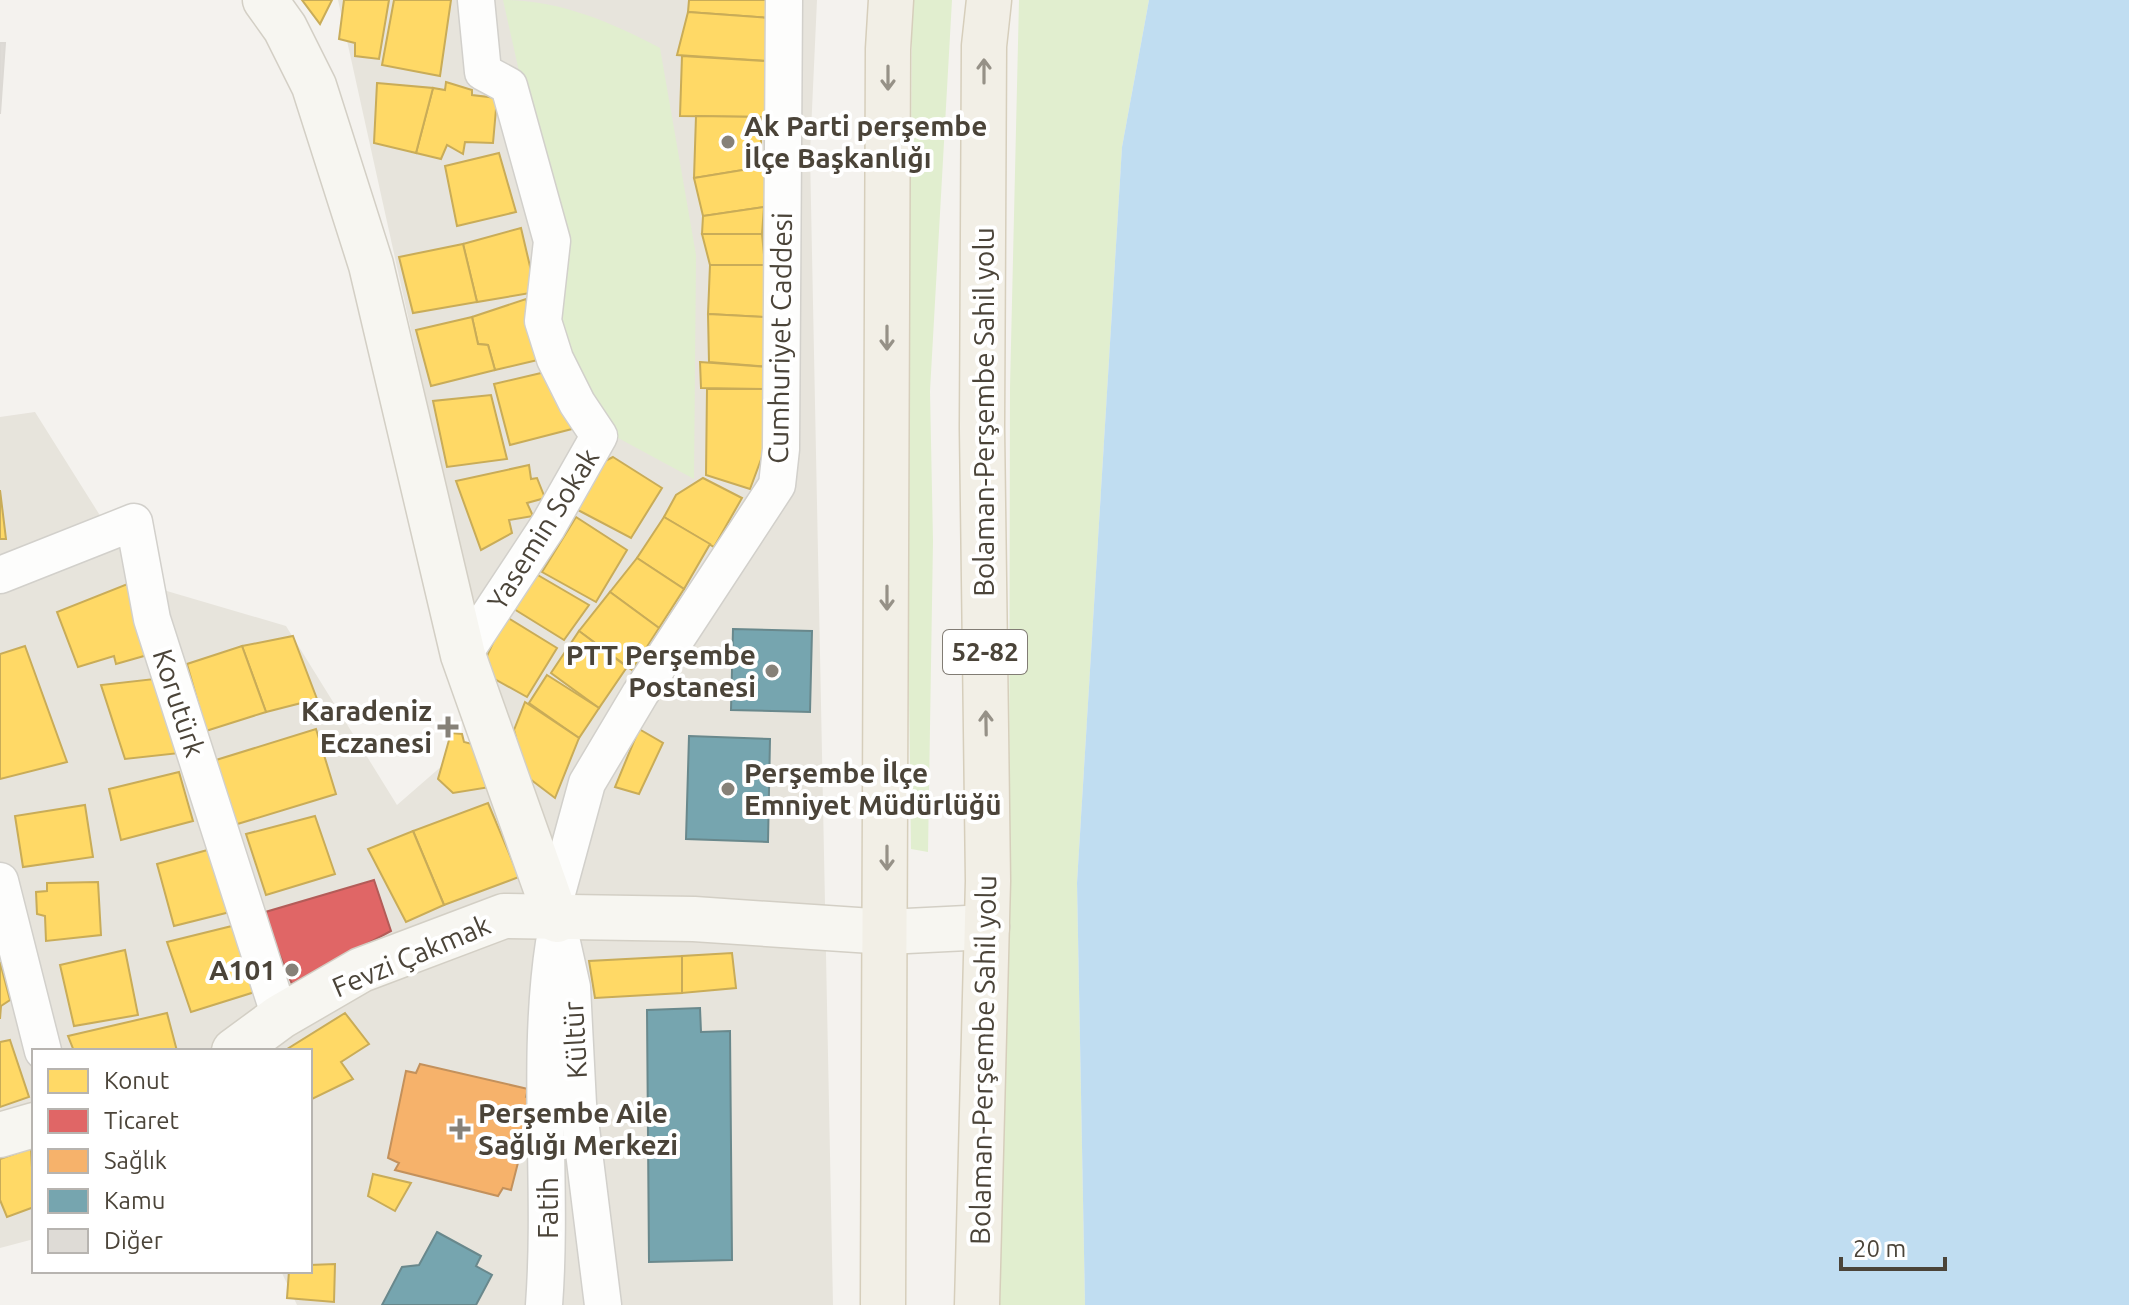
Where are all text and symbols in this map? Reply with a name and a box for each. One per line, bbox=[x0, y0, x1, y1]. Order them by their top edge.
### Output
one-way arrow bbox=[976, 58, 992, 85]
one-way arrow bbox=[880, 64, 896, 91]
place label: Ak Parti perşembe İlçe Başkanlığı bbox=[744, 110, 987, 174]
marker: Ak Parti perşembe İlçe Başkanlığı bbox=[719, 133, 737, 151]
street label: Cumhuriyet Caddesi bbox=[762, 212, 797, 464]
street label: Bolaman-Perşembe Sahil yolu bbox=[968, 227, 999, 597]
one-way arrow bbox=[879, 324, 895, 351]
street label: Yasemin Sokak bbox=[481, 442, 605, 615]
one-way arrow bbox=[879, 584, 895, 611]
road number: 52-82 bbox=[943, 630, 1027, 674]
place label: PTT Perşembe Postanesi bbox=[566, 639, 756, 702]
street label: Korutürk bbox=[148, 645, 211, 761]
marker: PTT Perşembe Postanesi bbox=[763, 662, 781, 680]
place label: Karadeniz Eczanesi bbox=[301, 695, 432, 758]
one-way arrow bbox=[978, 710, 994, 737]
marker: Karadeniz Eczanesi bbox=[439, 718, 457, 736]
place label: Perşembe İlçe Emniyet Müdürlüğü bbox=[744, 757, 1002, 820]
marker: Perşembe İlçe Emniyet Müdürlüğü bbox=[719, 780, 737, 798]
one-way arrow bbox=[879, 844, 895, 871]
street label: Bolaman-Perşembe Sahil yolu bbox=[964, 875, 1001, 1245]
street label: Fevzi Çakmak bbox=[327, 908, 494, 1003]
place label: A101 bbox=[209, 954, 276, 985]
marker: A101 bbox=[283, 961, 301, 979]
street label: Kültür bbox=[557, 1000, 592, 1080]
legend bbox=[32, 1049, 312, 1273]
text: Konut bbox=[104, 1067, 170, 1094]
place label: Perşembe Aile Sağlığı Merkezi bbox=[478, 1097, 678, 1160]
text: Ticaret bbox=[104, 1107, 179, 1134]
marker: Perşembe Aile Sağlığı Merkezi bbox=[449, 1118, 471, 1140]
text: Sağlık bbox=[104, 1147, 167, 1174]
street label: Fatih bbox=[532, 1177, 563, 1239]
text: Kamu bbox=[104, 1187, 165, 1214]
scale bar bbox=[1841, 1221, 1945, 1271]
text: Diğer bbox=[104, 1227, 163, 1254]
text: 20 m bbox=[1853, 1235, 1906, 1262]

